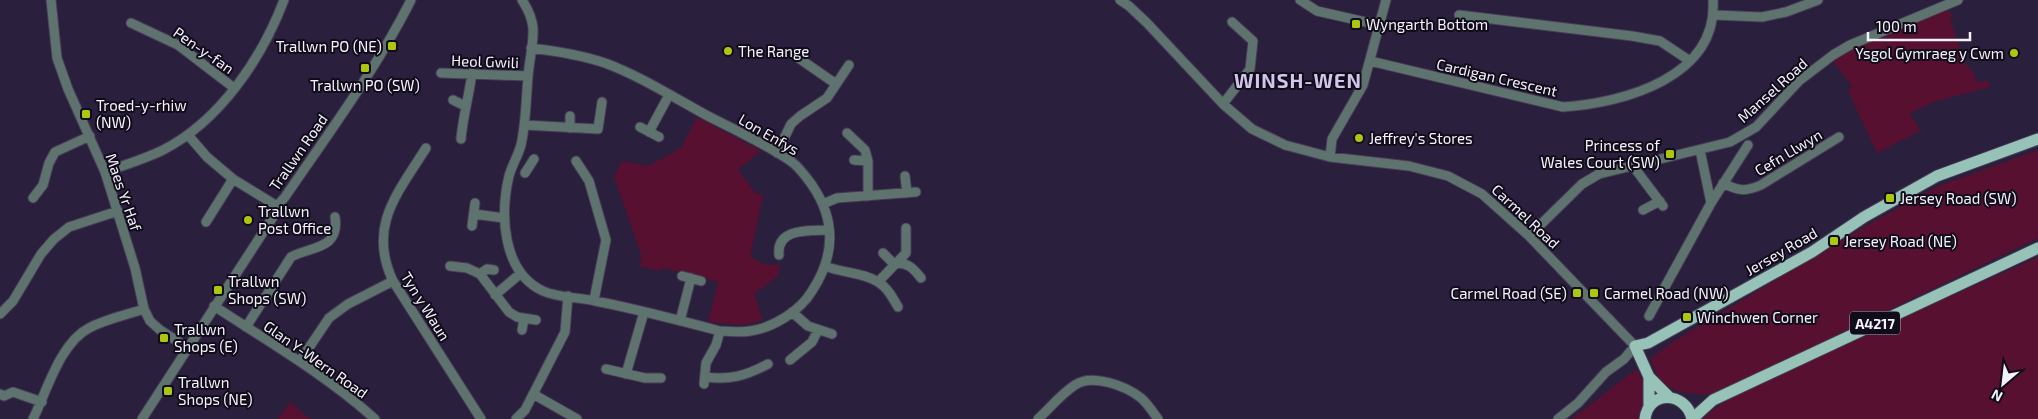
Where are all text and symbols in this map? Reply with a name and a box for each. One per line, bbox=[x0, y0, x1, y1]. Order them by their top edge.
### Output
scale bar bbox=[1868, 10, 1970, 42]
place label: Wyngarth Bottom bbox=[1366, 15, 1488, 33]
text: 100 m bbox=[1876, 17, 1917, 35]
marker: Wyngarth Bottom bbox=[1350, 18, 1362, 30]
street label: Pen-y-fan bbox=[170, 23, 238, 77]
place label: Trallwn PO (NE) bbox=[276, 37, 382, 55]
marker: Trallwn PO (NE) bbox=[386, 40, 398, 52]
place label: The Range bbox=[738, 42, 809, 60]
place label: Ysgol Gymraeg y Cwm bbox=[1855, 44, 2004, 62]
marker: The Range bbox=[722, 45, 734, 57]
marker: Ysgol Gymraeg y Cwm bbox=[2008, 47, 2020, 59]
street label: Heol Gwili bbox=[451, 51, 519, 71]
street label: Cardigan Crescent bbox=[1435, 54, 1559, 100]
street label: Mansel Road bbox=[1733, 54, 1811, 126]
marker: Trallwn PO (SW) bbox=[359, 62, 371, 74]
district label: WINSH-WEN bbox=[1234, 68, 1362, 92]
place label: Trallwn PO (SW) bbox=[310, 76, 420, 94]
place label: Troed-y-rhiw (NW) bbox=[96, 96, 187, 131]
marker: Troed-y-rhiw (NW) bbox=[80, 108, 92, 120]
street label: Trallwn Road bbox=[265, 110, 331, 194]
street label: Lon Enfys bbox=[736, 110, 802, 158]
street label: Cefn Llwyn bbox=[1751, 125, 1825, 179]
place label: Jeffrey's Stores bbox=[1369, 129, 1473, 147]
marker: Jeffrey's Stores bbox=[1353, 132, 1365, 144]
place label: Princess of Wales Court (SW) bbox=[1541, 136, 1660, 171]
marker: Princess of Wales Court (SW) bbox=[1664, 148, 1676, 160]
street label: Maes Yr Haf bbox=[102, 151, 146, 233]
street label: Carmel Road bbox=[1488, 180, 1564, 252]
place label: Jersey Road (SW) bbox=[1900, 189, 2017, 207]
marker: Jersey Road (SW) bbox=[1884, 192, 1896, 204]
place label: Trallwn Post Office bbox=[258, 202, 331, 237]
marker: Trallwn Post Office bbox=[242, 214, 254, 226]
street label: Jersey Road bbox=[1742, 223, 1820, 279]
place label: Jersey Road (NE) bbox=[1844, 232, 1957, 250]
marker: Jersey Road (NE) bbox=[1828, 235, 1840, 247]
street label: Tyn y Waun bbox=[398, 268, 454, 344]
place label: Trallwn Shops (SW) bbox=[228, 272, 306, 307]
marker: Trallwn Shops (SW) bbox=[212, 284, 224, 296]
place label: Carmel Road (SE) bbox=[1451, 284, 1567, 302]
place label: Carmel Road (NW) bbox=[1604, 284, 1729, 302]
marker: Carmel Road (SE) bbox=[1571, 287, 1583, 299]
marker: Carmel Road (NW) bbox=[1588, 287, 1600, 299]
place label: Winchwen Corner bbox=[1697, 308, 1818, 326]
marker: Winchwen Corner bbox=[1681, 311, 1693, 323]
road number: A4217 bbox=[1850, 312, 1900, 334]
street label: Glan Y-Wern Road bbox=[261, 316, 371, 402]
place label: Trallwn Shops (E) bbox=[174, 320, 238, 355]
marker: Trallwn Shops (E) bbox=[158, 332, 170, 344]
north arrow bbox=[1978, 359, 2028, 409]
place label: Trallwn Shops (NE) bbox=[178, 373, 253, 408]
marker: Trallwn Shops (NE) bbox=[162, 385, 174, 397]
text: N bbox=[1988, 386, 2005, 406]

